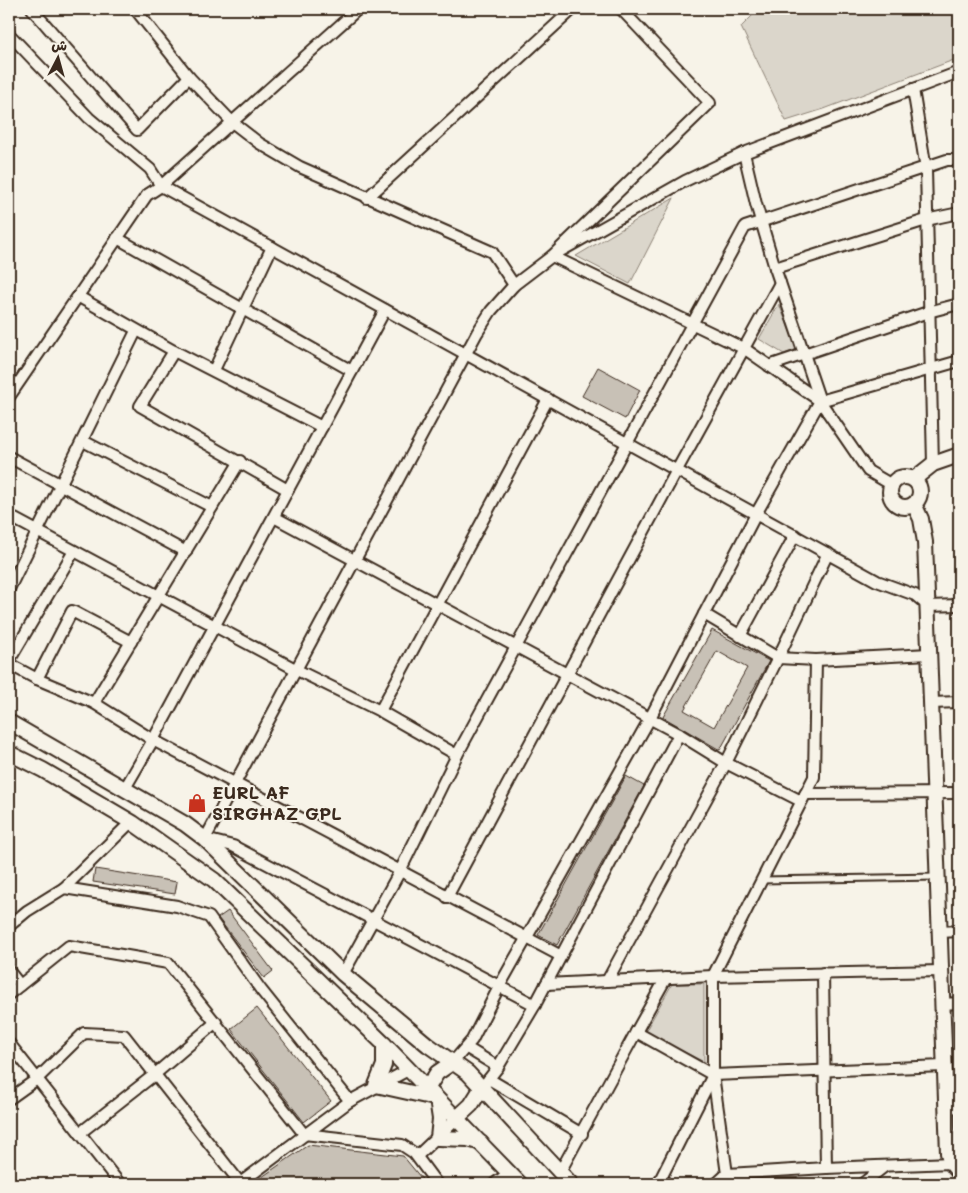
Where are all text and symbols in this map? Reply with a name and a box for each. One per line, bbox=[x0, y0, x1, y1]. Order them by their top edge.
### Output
north arrow bbox=[32, 32, 82, 82]
text: ش bbox=[51, 34, 68, 55]
place label: EURL AF SIRGHAZ GPL bbox=[212, 780, 342, 825]
shop icon: EURL AF SIRGHAZ GPL bbox=[186, 792, 208, 814]

